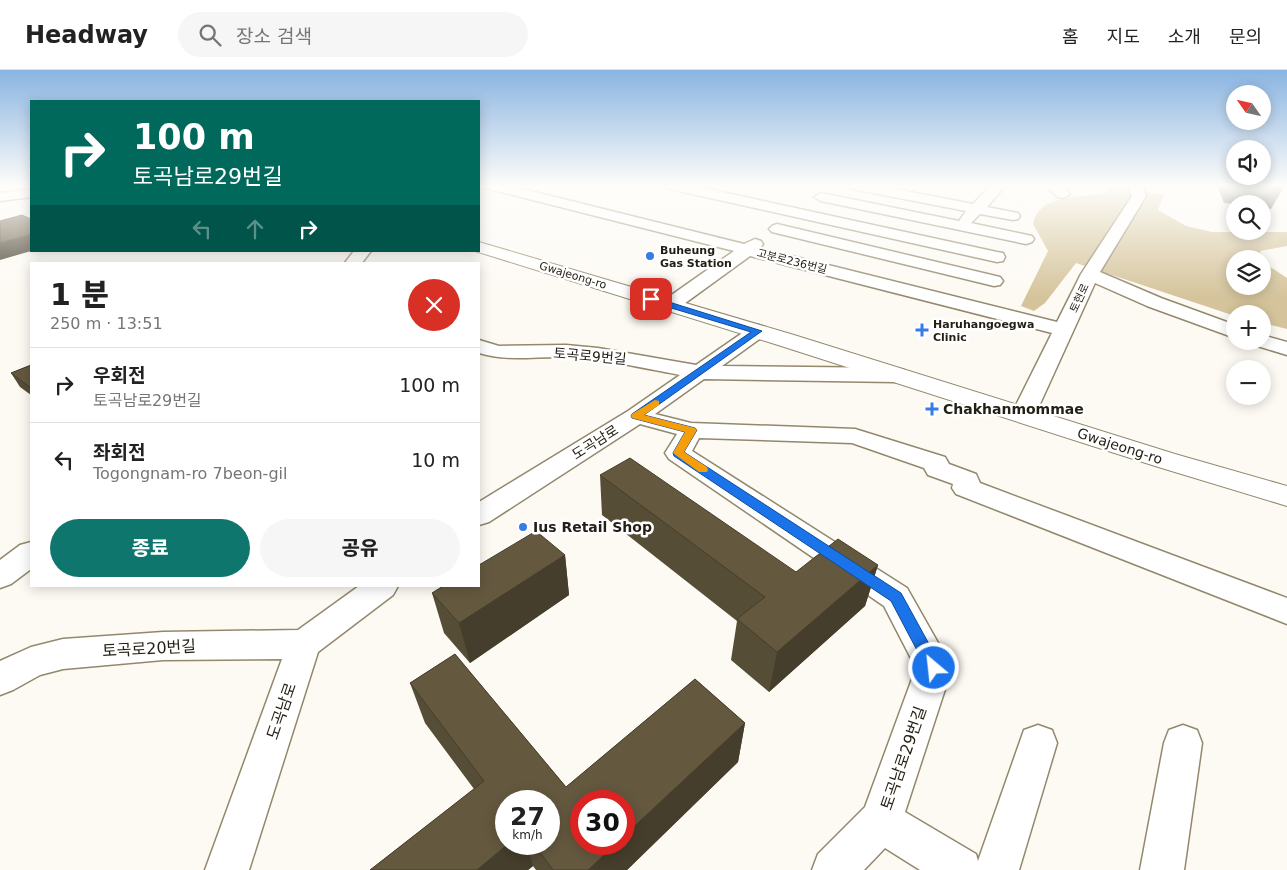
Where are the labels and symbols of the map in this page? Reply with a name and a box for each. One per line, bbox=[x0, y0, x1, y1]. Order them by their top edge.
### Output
north arrow bbox=[1226, 85, 1271, 130]
place label: Buheung Gas Station bbox=[660, 244, 732, 270]
street label: 고분로236번길 bbox=[756, 247, 828, 276]
marker: Buheung Gas Station bbox=[644, 250, 656, 262]
street label: Gwajeong-ro bbox=[538, 259, 608, 292]
pin bbox=[630, 278, 672, 320]
street label: 토현로 bbox=[1067, 282, 1092, 315]
place label: Haruhangoegwa Clinic bbox=[933, 318, 1034, 344]
marker: Haruhangoegwa Clinic bbox=[915, 323, 929, 337]
street label: 토곡로9번길 bbox=[553, 345, 627, 367]
place label: Chakhanmommae bbox=[943, 401, 1084, 417]
marker: Chakhanmommae bbox=[925, 402, 939, 416]
street label: 도곡남로 bbox=[569, 422, 621, 462]
street label: Gwajeong-ro bbox=[1075, 425, 1165, 467]
place label: Ius Retail Shop bbox=[533, 519, 652, 535]
marker: Ius Retail Shop bbox=[517, 521, 529, 533]
street label: 토곡로20번길 bbox=[102, 637, 196, 660]
position arrow bbox=[907, 641, 959, 693]
street label: 도곡남로 bbox=[263, 680, 300, 742]
street label: 토곡남로29번길 bbox=[877, 704, 930, 813]
speed limit sign: 30 bbox=[570, 790, 635, 855]

